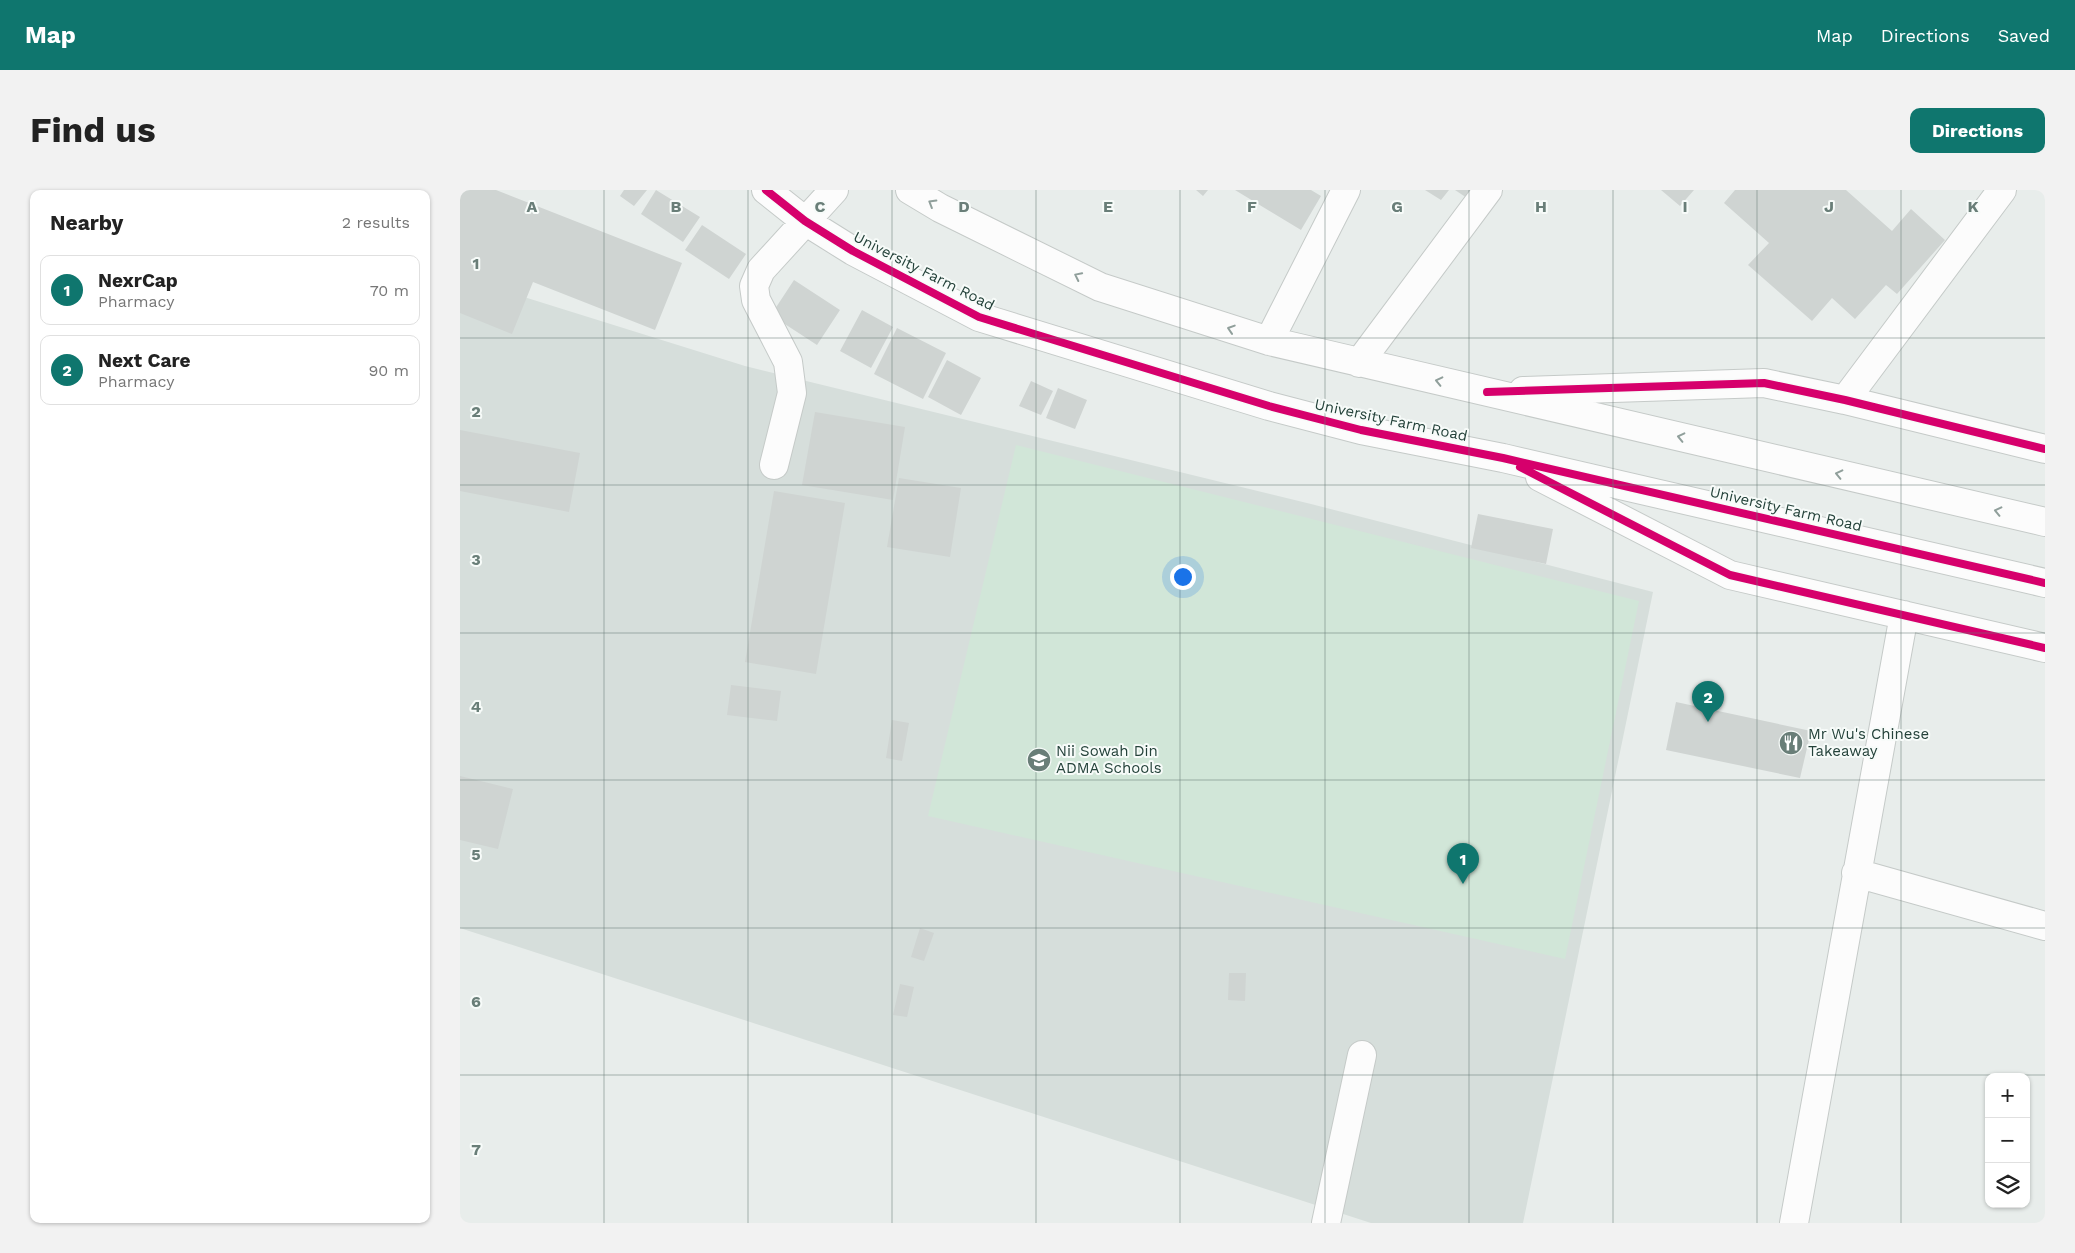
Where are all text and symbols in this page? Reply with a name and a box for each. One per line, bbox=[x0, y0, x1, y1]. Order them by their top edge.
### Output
text: Map bbox=[25, 21, 76, 49]
text: Map bbox=[1816, 25, 1853, 46]
text: Directions bbox=[1881, 25, 1970, 46]
text: Saved bbox=[1998, 25, 2050, 46]
button: Directions bbox=[1910, 108, 2045, 153]
text: Find us bbox=[30, 109, 156, 151]
text: A bbox=[527, 197, 538, 216]
text: B bbox=[671, 197, 682, 216]
text: C bbox=[815, 197, 826, 216]
text: D bbox=[958, 197, 970, 216]
text: E bbox=[1103, 197, 1113, 216]
text: F bbox=[1247, 197, 1257, 216]
text: G bbox=[1391, 197, 1403, 216]
text: H bbox=[1535, 197, 1547, 216]
text: I bbox=[1682, 197, 1688, 216]
text: J bbox=[1824, 197, 1834, 216]
text: K bbox=[1967, 197, 1979, 216]
one-way arrow bbox=[928, 200, 937, 210]
text: Nearby bbox=[50, 210, 123, 235]
text: 2 results bbox=[342, 213, 410, 232]
street label: University Farm Road bbox=[851, 228, 997, 314]
text: 1 bbox=[473, 254, 479, 273]
text: NexrCap bbox=[98, 269, 178, 292]
one-way arrow bbox=[1074, 272, 1083, 282]
text: 1 bbox=[64, 281, 70, 300]
text: 70 m bbox=[370, 281, 409, 300]
text: Pharmacy bbox=[98, 292, 174, 311]
one-way arrow bbox=[1227, 325, 1235, 335]
text: Next Care bbox=[98, 349, 190, 372]
text: 2 bbox=[62, 361, 72, 380]
text: 90 m bbox=[368, 361, 409, 380]
text: Pharmacy bbox=[98, 372, 174, 391]
one-way arrow bbox=[1435, 376, 1444, 387]
street label: University Farm Road bbox=[1313, 395, 1469, 445]
text: 2 bbox=[471, 402, 481, 421]
one-way arrow bbox=[1677, 432, 1685, 443]
one-way arrow bbox=[1835, 469, 1844, 480]
street label: University Farm Road bbox=[1708, 483, 1864, 535]
one-way arrow bbox=[1993, 506, 2002, 517]
text: 3 bbox=[471, 550, 481, 569]
your location bbox=[1170, 564, 1196, 590]
pin: 2 bbox=[1692, 681, 1724, 722]
text: 4 bbox=[471, 697, 481, 716]
place label: Mr Wu's Chinese Takeaway bbox=[1808, 725, 1929, 760]
restaurant icon: Mr Wu's Chinese Takeaway bbox=[1778, 730, 1804, 756]
place label: Nii Sowah Din ADMA Schools bbox=[1056, 742, 1162, 777]
school or university icon: Nii Sowah Din ADMA Schools bbox=[1026, 747, 1052, 773]
pin: 1 bbox=[1447, 843, 1479, 884]
text: 5 bbox=[471, 845, 481, 864]
text: 6 bbox=[471, 992, 481, 1011]
map controls bbox=[1985, 1073, 2030, 1208]
button: + bbox=[1985, 1073, 2030, 1118]
button: − bbox=[1985, 1118, 2030, 1163]
text: 7 bbox=[471, 1140, 481, 1159]
button: layers bbox=[1985, 1163, 2030, 1208]

